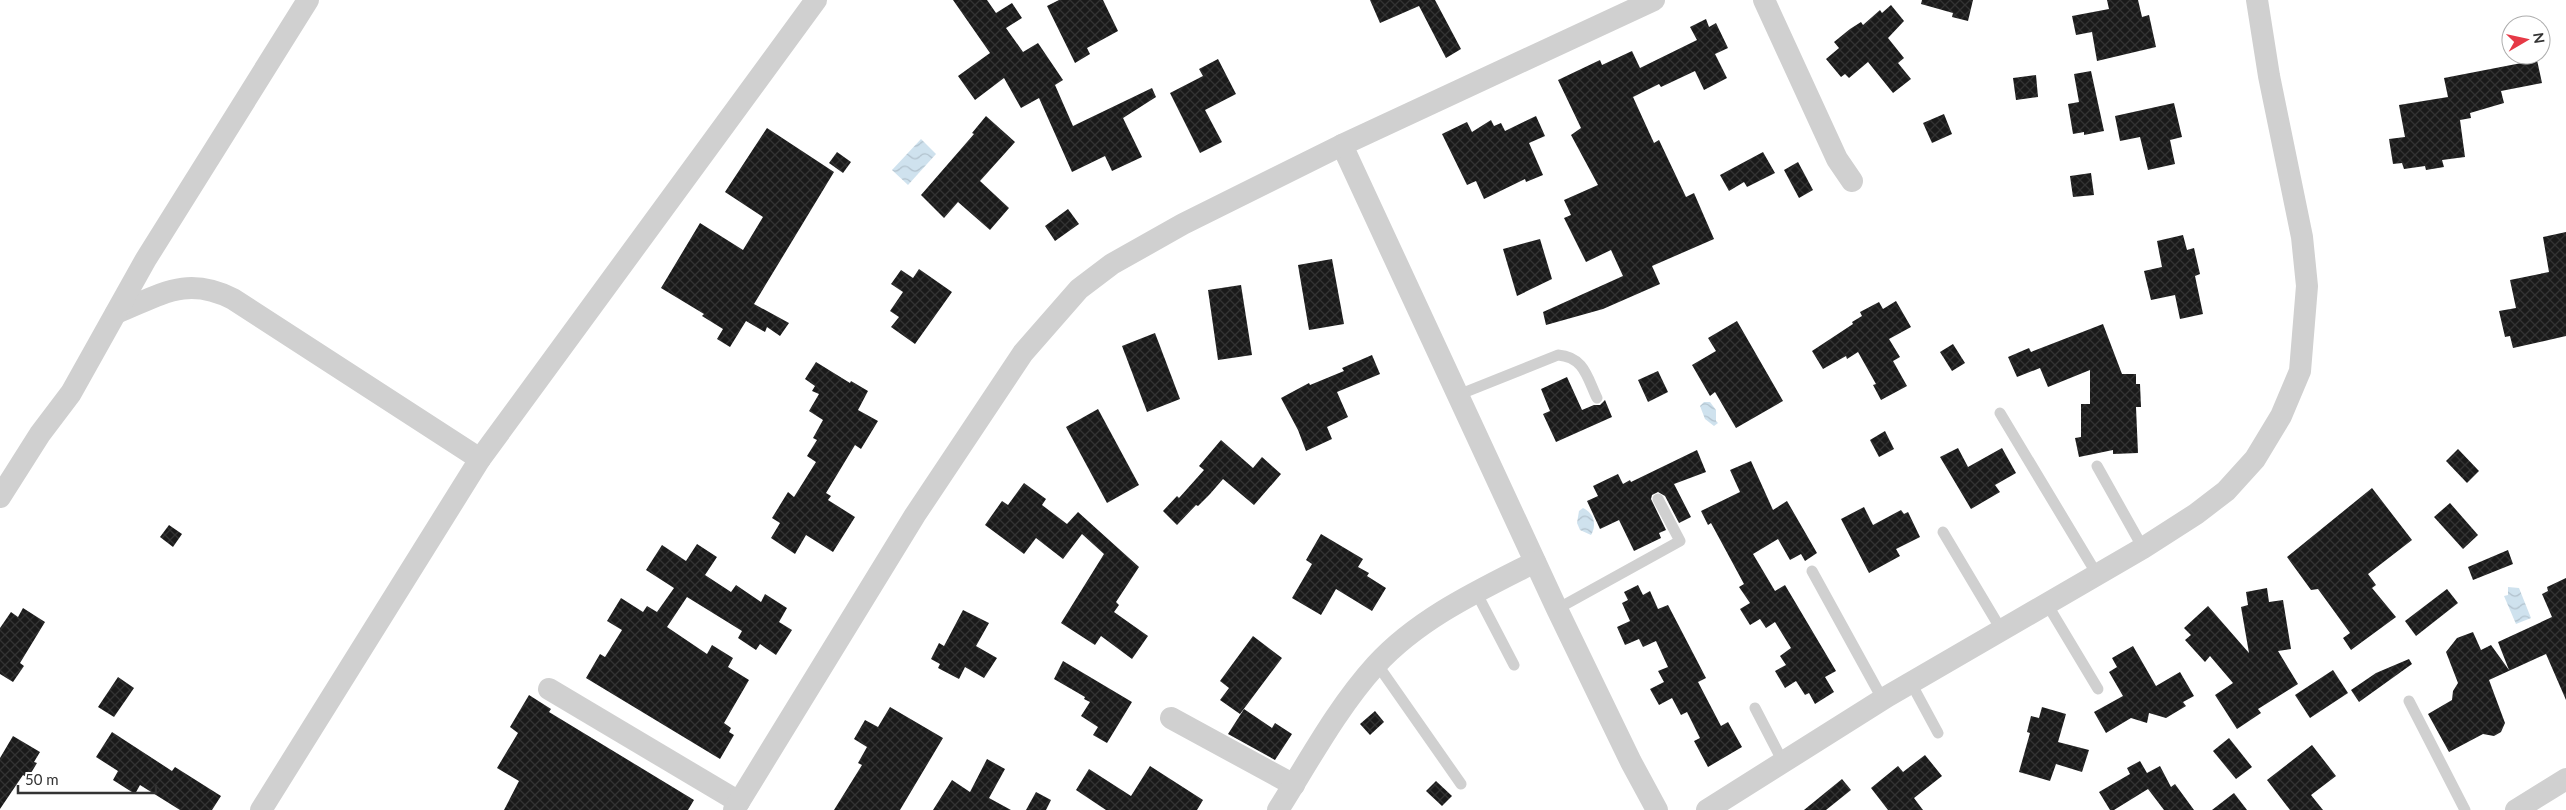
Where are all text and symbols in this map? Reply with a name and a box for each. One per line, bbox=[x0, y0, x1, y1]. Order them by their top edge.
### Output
north arrow bbox=[2501, 15, 2551, 65]
text: N bbox=[2530, 31, 2549, 45]
scale bar bbox=[18, 762, 155, 794]
text: 50 m bbox=[25, 770, 59, 788]

